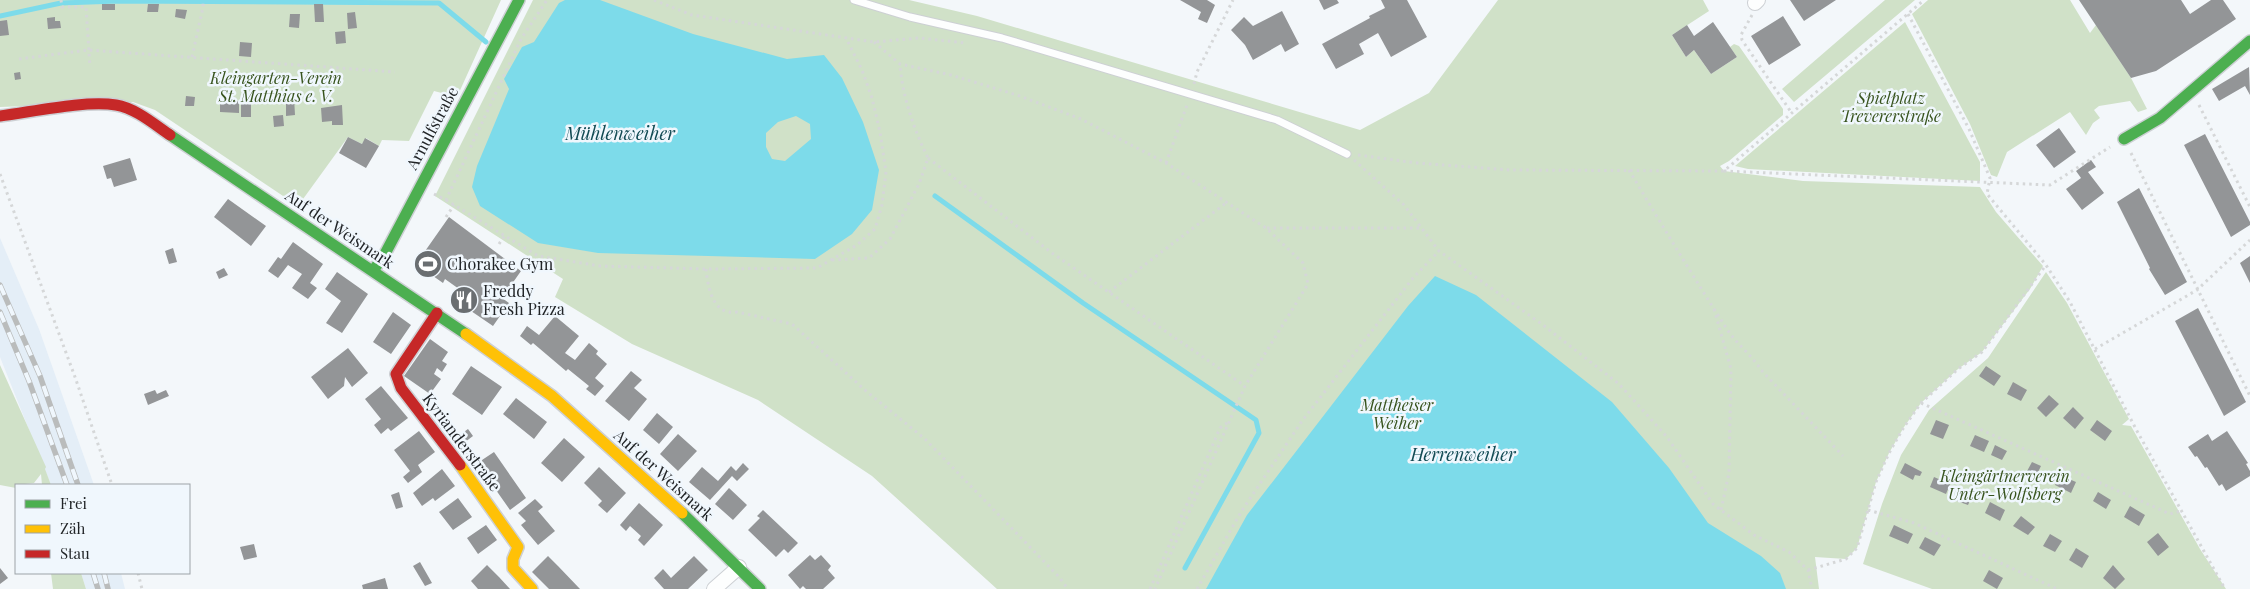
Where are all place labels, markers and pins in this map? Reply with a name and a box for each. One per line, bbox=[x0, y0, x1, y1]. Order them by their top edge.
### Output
sports icon: Chorakee Gym bbox=[413, 249, 443, 279]
place label: Chorakee Gym bbox=[447, 253, 553, 274]
place label: Freddy Fresh Pizza bbox=[483, 280, 565, 319]
restaurant icon: Freddy Fresh Pizza bbox=[449, 285, 479, 315]

